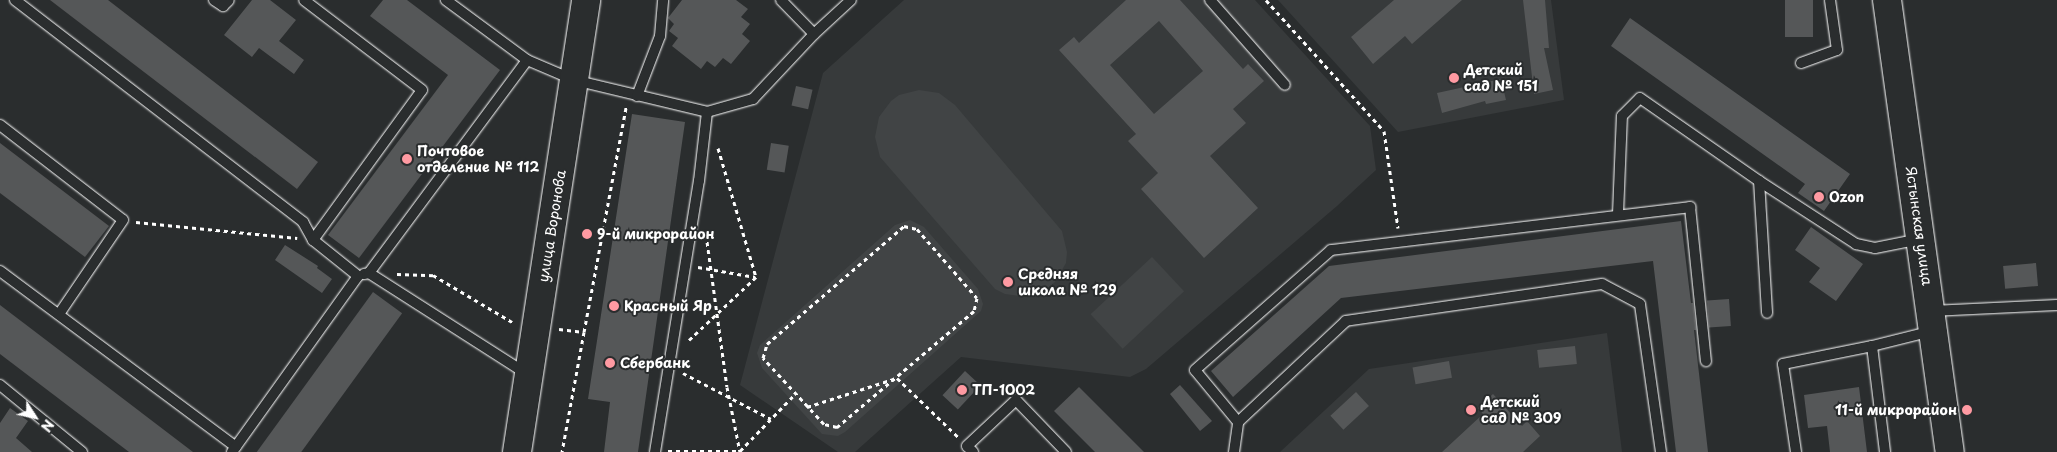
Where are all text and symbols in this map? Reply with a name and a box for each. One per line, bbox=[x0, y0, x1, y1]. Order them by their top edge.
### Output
place label: Детский сад № 151 bbox=[1464, 62, 1538, 94]
marker: Детский сад № 151 bbox=[1448, 72, 1460, 84]
place label: Почтовое отделение № 112 bbox=[417, 143, 540, 176]
marker: Почтовое отделение № 112 bbox=[401, 153, 413, 165]
street label: Ястынская улица bbox=[1902, 165, 1936, 287]
street label: улица Воронова bbox=[535, 168, 569, 284]
place label: Ozon bbox=[1829, 189, 1864, 205]
marker: Ozon bbox=[1813, 191, 1825, 203]
place label: 9-й микрорайон bbox=[597, 226, 715, 242]
marker: 9-й микрорайон bbox=[581, 228, 593, 240]
place label: Средняя школа № 129 bbox=[1018, 266, 1118, 298]
marker: Средняя школа № 129 bbox=[1002, 276, 1014, 288]
place label: Красный Яр bbox=[624, 298, 711, 314]
marker: Красный Яр bbox=[608, 300, 620, 312]
place label: Сбербанк bbox=[620, 355, 690, 371]
marker: Сбербанк bbox=[604, 357, 616, 369]
place label: ТП-1002 bbox=[972, 382, 1035, 398]
marker: ТП-1002 bbox=[956, 384, 968, 396]
north arrow bbox=[10, 392, 60, 442]
place label: Детский сад № 309 bbox=[1481, 394, 1562, 427]
place label: 11-й микрорайон bbox=[1834, 402, 1957, 418]
marker: Детский сад № 309 bbox=[1465, 404, 1477, 416]
marker: 11-й микрорайон bbox=[1961, 404, 1973, 416]
text: N bbox=[36, 415, 59, 436]

